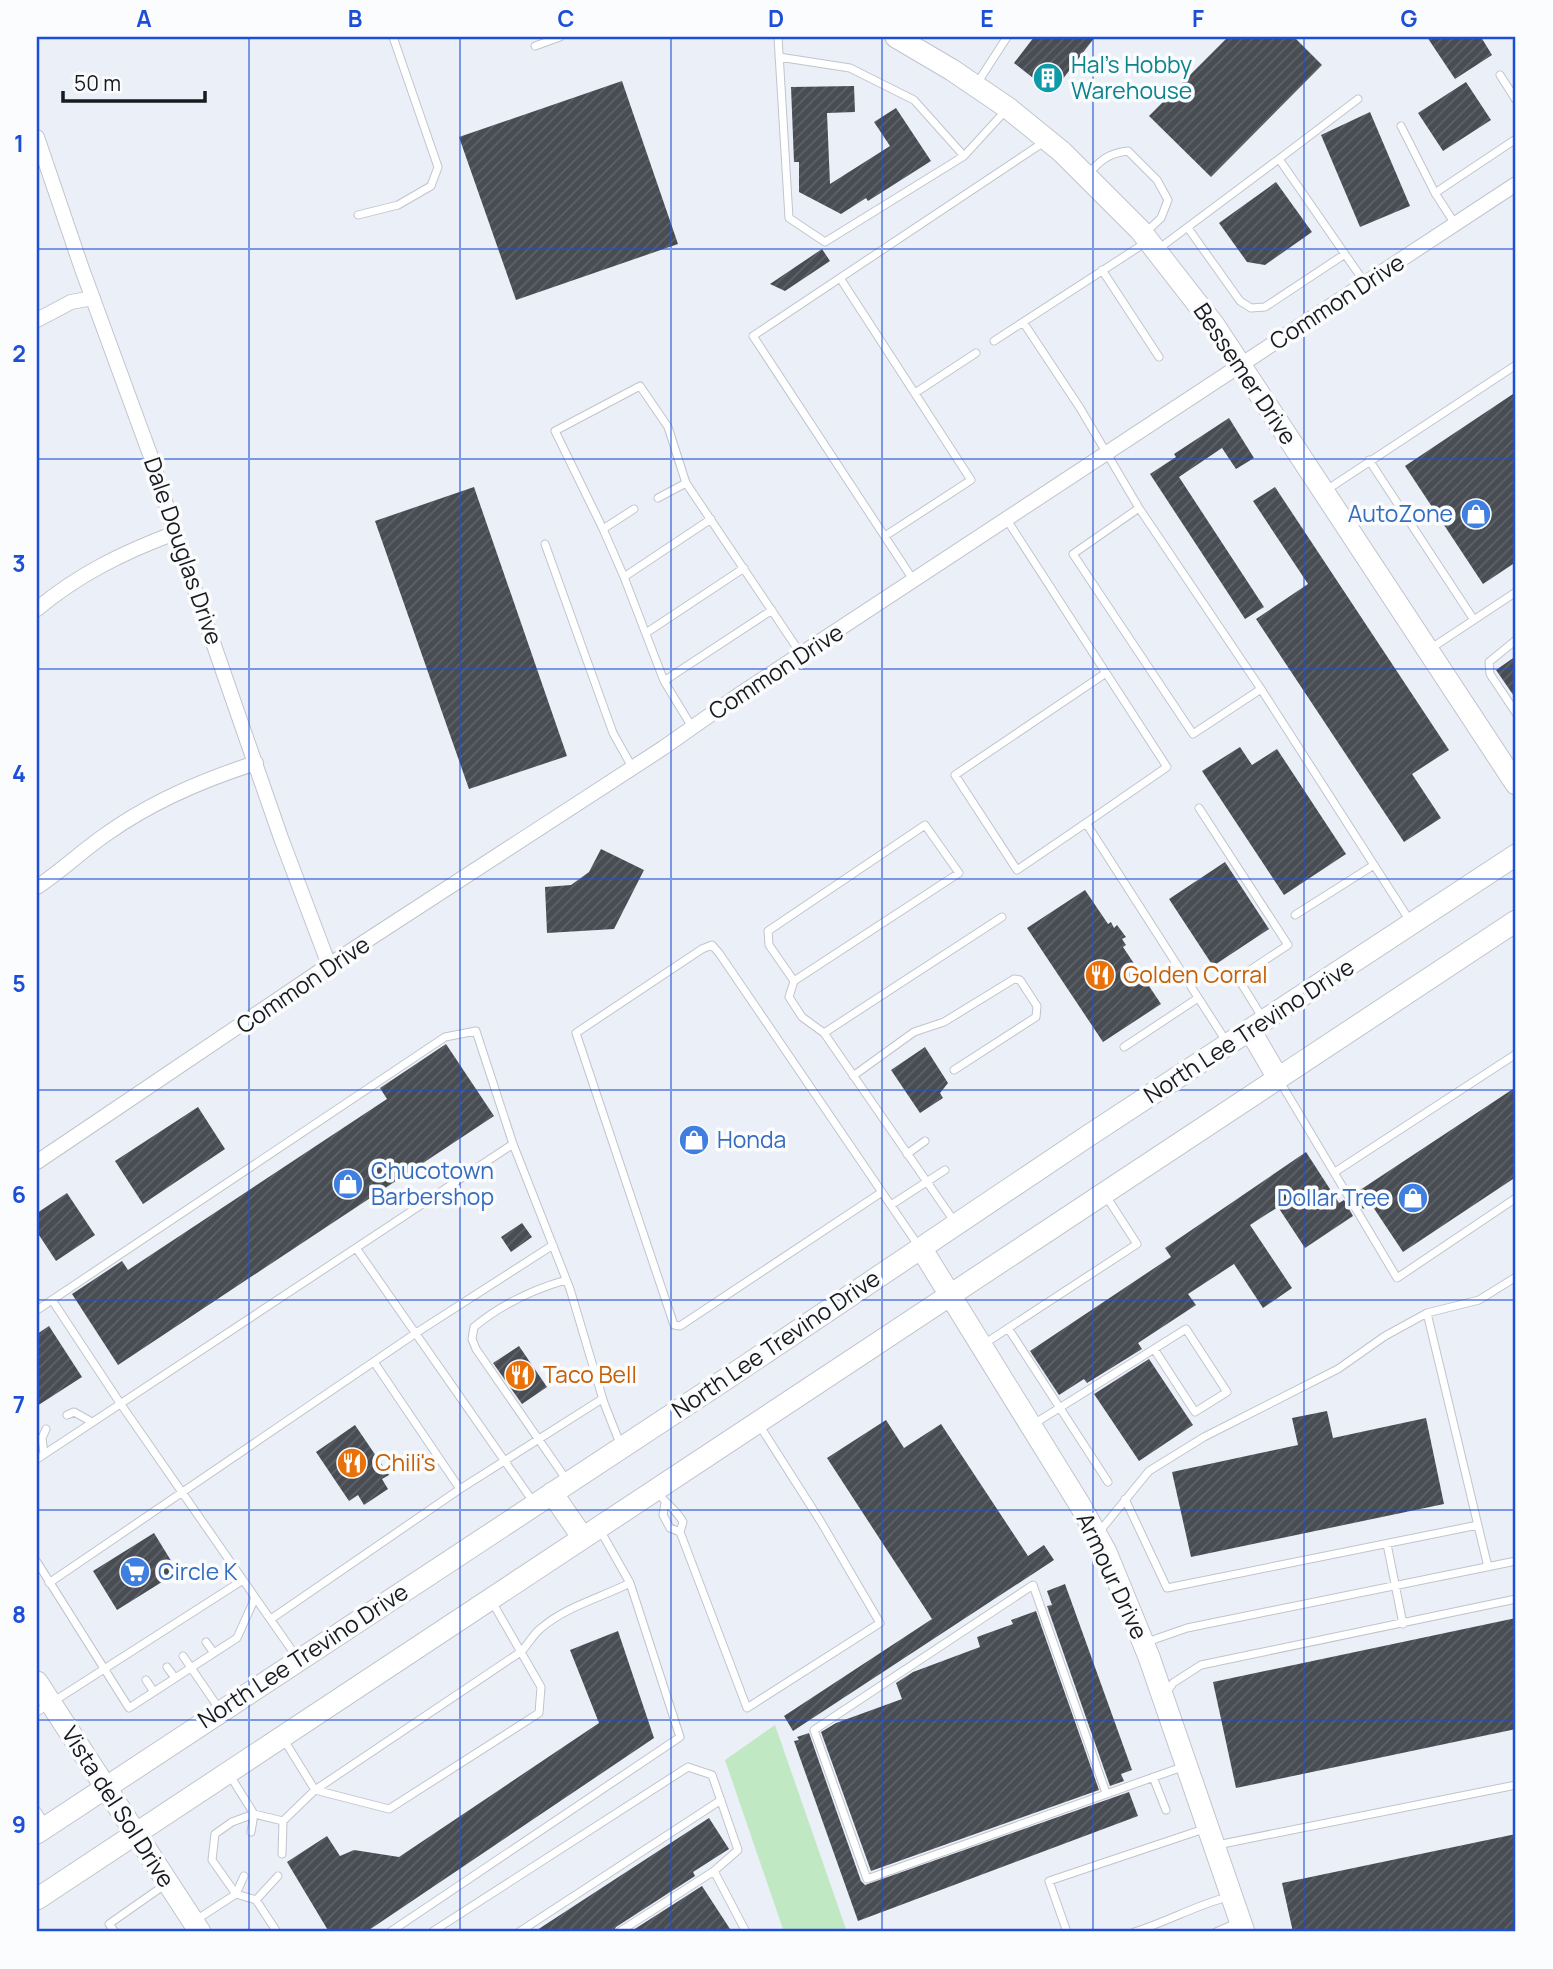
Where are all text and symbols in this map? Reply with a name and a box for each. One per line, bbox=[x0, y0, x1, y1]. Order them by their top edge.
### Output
text: A bbox=[136, 2, 152, 34]
text: B bbox=[348, 2, 362, 34]
text: C bbox=[558, 2, 575, 34]
text: D bbox=[768, 2, 784, 34]
text: E bbox=[980, 2, 994, 34]
text: F bbox=[1192, 2, 1204, 34]
text: G bbox=[1401, 2, 1418, 34]
place label: Hal's Hobby Warehouse bbox=[1071, 48, 1192, 106]
scale bar bbox=[63, 60, 205, 104]
building icon: Hal's Hobby Warehouse bbox=[1031, 61, 1065, 95]
text: 50 m bbox=[74, 69, 121, 97]
text: 1 bbox=[14, 127, 24, 159]
street label: Common Drive bbox=[1263, 246, 1410, 357]
street label: Bessemer Drive bbox=[1187, 296, 1305, 451]
text: 2 bbox=[12, 337, 26, 369]
street label: Dale Douglas Drive bbox=[137, 453, 231, 649]
place label: AutoZone bbox=[1348, 497, 1453, 529]
shop icon: AutoZone bbox=[1459, 497, 1493, 531]
text: 3 bbox=[12, 547, 26, 579]
street label: Common Drive bbox=[702, 616, 849, 727]
text: 4 bbox=[12, 757, 26, 789]
street label: Common Drive bbox=[229, 928, 375, 1041]
street label: North Lee Trevino Drive bbox=[1137, 950, 1360, 1110]
restaurant icon: Golden Corral bbox=[1083, 958, 1117, 992]
place label: Golden Corral bbox=[1123, 958, 1268, 990]
text: 5 bbox=[12, 967, 26, 999]
shop icon: Honda bbox=[677, 1123, 711, 1157]
place label: Honda bbox=[717, 1123, 786, 1155]
place label: Chucotown Barbershop bbox=[371, 1154, 494, 1212]
shop icon: Chucotown Barbershop bbox=[331, 1167, 365, 1201]
text: 6 bbox=[12, 1178, 26, 1210]
place label: Dollar Tree bbox=[1277, 1181, 1390, 1213]
shop icon: Dollar Tree bbox=[1396, 1181, 1430, 1215]
street label: North Lee Trevino Drive bbox=[665, 1262, 886, 1425]
restaurant icon: Taco Bell bbox=[503, 1358, 537, 1392]
place label: Taco Bell bbox=[543, 1358, 637, 1390]
text: 7 bbox=[13, 1388, 25, 1420]
restaurant icon: Chili's bbox=[335, 1446, 369, 1480]
place label: Chili's bbox=[375, 1446, 436, 1478]
street label: Armour Drive bbox=[1070, 1507, 1156, 1644]
supermarket icon: Circle K bbox=[118, 1555, 152, 1589]
place label: Circle K bbox=[158, 1555, 238, 1587]
street label: North Lee Trevino Drive bbox=[191, 1575, 414, 1735]
text: 8 bbox=[12, 1598, 26, 1630]
street label: Vista del Sol Drive bbox=[55, 1720, 183, 1893]
text: 9 bbox=[12, 1808, 26, 1840]

